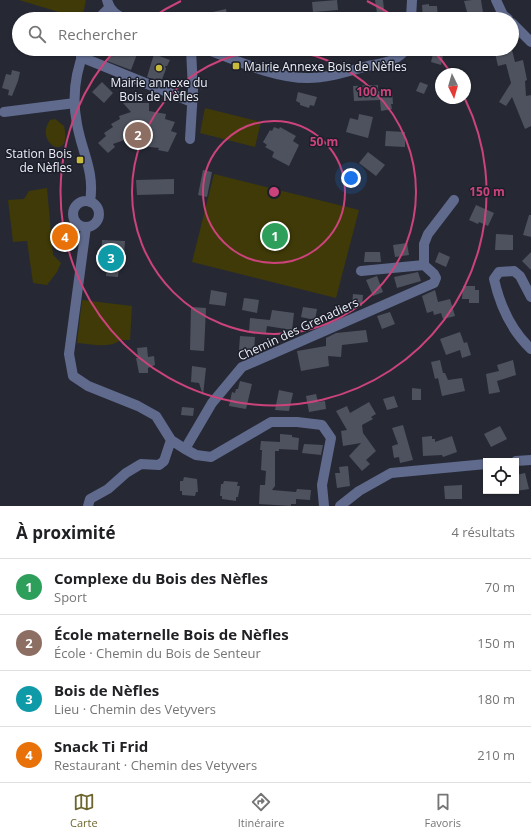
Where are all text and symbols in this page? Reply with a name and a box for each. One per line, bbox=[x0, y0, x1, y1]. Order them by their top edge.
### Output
search box bbox=[12, 12, 519, 56]
icon: search bbox=[26, 23, 48, 45]
text: Rechercher bbox=[58, 24, 138, 44]
place label: Mairie Annexe Bois de Nèfles bbox=[244, 58, 407, 75]
marker: Mairie Annexe Bois de Nèfles bbox=[231, 61, 241, 71]
marker: Mairie annexe du Bois de Nèfles bbox=[154, 63, 164, 73]
north arrow bbox=[435, 68, 471, 104]
place label: Mairie annexe du Bois de Nèfles bbox=[110, 74, 208, 105]
text: 100 m bbox=[356, 83, 392, 100]
pin: 2 bbox=[125, 120, 151, 150]
text: 50 m bbox=[310, 133, 338, 150]
place label: Station Bois de Nèfles bbox=[6, 145, 72, 176]
marker: Station Bois de Nèfles bbox=[75, 155, 85, 165]
your location bbox=[341, 168, 361, 188]
text: 150 m bbox=[469, 183, 505, 200]
centre of rings bbox=[267, 185, 281, 199]
pin: 1 bbox=[262, 221, 288, 251]
pin: 4 bbox=[52, 222, 78, 252]
pin: 3 bbox=[98, 243, 124, 273]
street label: Chemin des Grenadiers bbox=[235, 293, 361, 364]
map controls bbox=[483, 458, 519, 494]
button: locate bbox=[483, 458, 519, 494]
text: À proximité bbox=[16, 521, 115, 544]
text: 4 résultats bbox=[451, 523, 515, 541]
text: Complexe du Bois des Nèfles bbox=[54, 568, 268, 588]
text: 1 bbox=[25, 578, 33, 596]
text: 70 m bbox=[485, 578, 515, 596]
text: Sport bbox=[54, 588, 87, 606]
text: École maternelle Bois de Nèfles bbox=[54, 624, 289, 644]
text: 2 bbox=[25, 634, 33, 652]
text: 150 m bbox=[477, 634, 515, 652]
text: École · Chemin du Bois de Senteur bbox=[54, 644, 261, 662]
text: Bois de Nèfles bbox=[54, 680, 159, 700]
text: 3 bbox=[25, 690, 33, 708]
text: 180 m bbox=[477, 690, 515, 708]
text: Lieu · Chemin des Vetyvers bbox=[54, 700, 216, 718]
text: Snack Ti Frid bbox=[54, 736, 148, 756]
text: 4 bbox=[25, 746, 33, 764]
text: 210 m bbox=[477, 746, 515, 764]
text: Restaurant · Chemin des Vetyvers bbox=[54, 756, 257, 774]
tab: Carte bbox=[70, 791, 98, 830]
tab: Itinéraire bbox=[238, 791, 284, 830]
tab: Favoris bbox=[425, 791, 461, 830]

